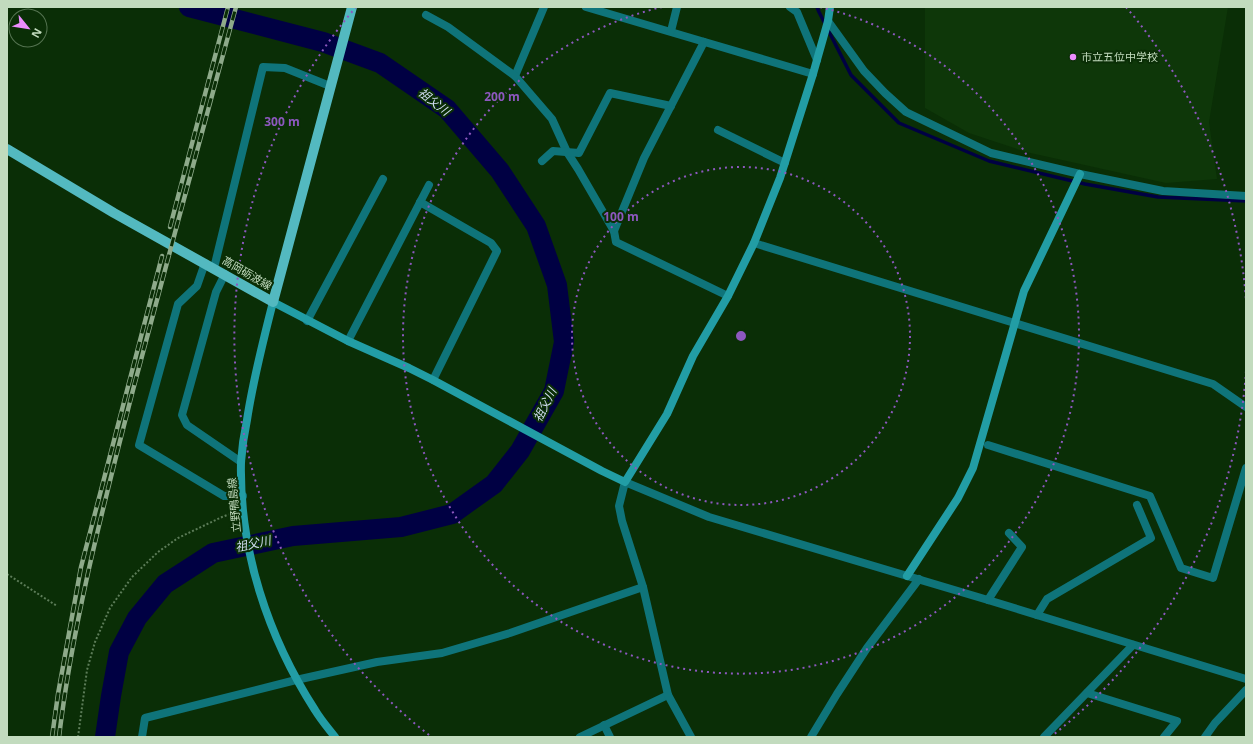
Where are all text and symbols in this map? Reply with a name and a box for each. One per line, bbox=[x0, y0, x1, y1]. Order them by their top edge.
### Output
north arrow bbox=[8, 8, 48, 48]
text: N bbox=[28, 26, 46, 41]
place label: 市立五位中学校 bbox=[1081, 49, 1158, 64]
marker: 市立五位中学校 bbox=[1068, 52, 1078, 62]
water label: 祖父川 bbox=[415, 84, 455, 121]
text: 200 m bbox=[484, 88, 520, 105]
text: 300 m bbox=[264, 113, 300, 130]
text: 100 m bbox=[603, 208, 639, 225]
street label: 高岡砺波線 bbox=[220, 252, 275, 293]
centre of rings bbox=[734, 329, 748, 343]
water label: 祖父川 bbox=[529, 383, 561, 425]
street label: 立野鴨島線 bbox=[224, 477, 243, 533]
water label: 祖父川 bbox=[234, 531, 274, 556]

